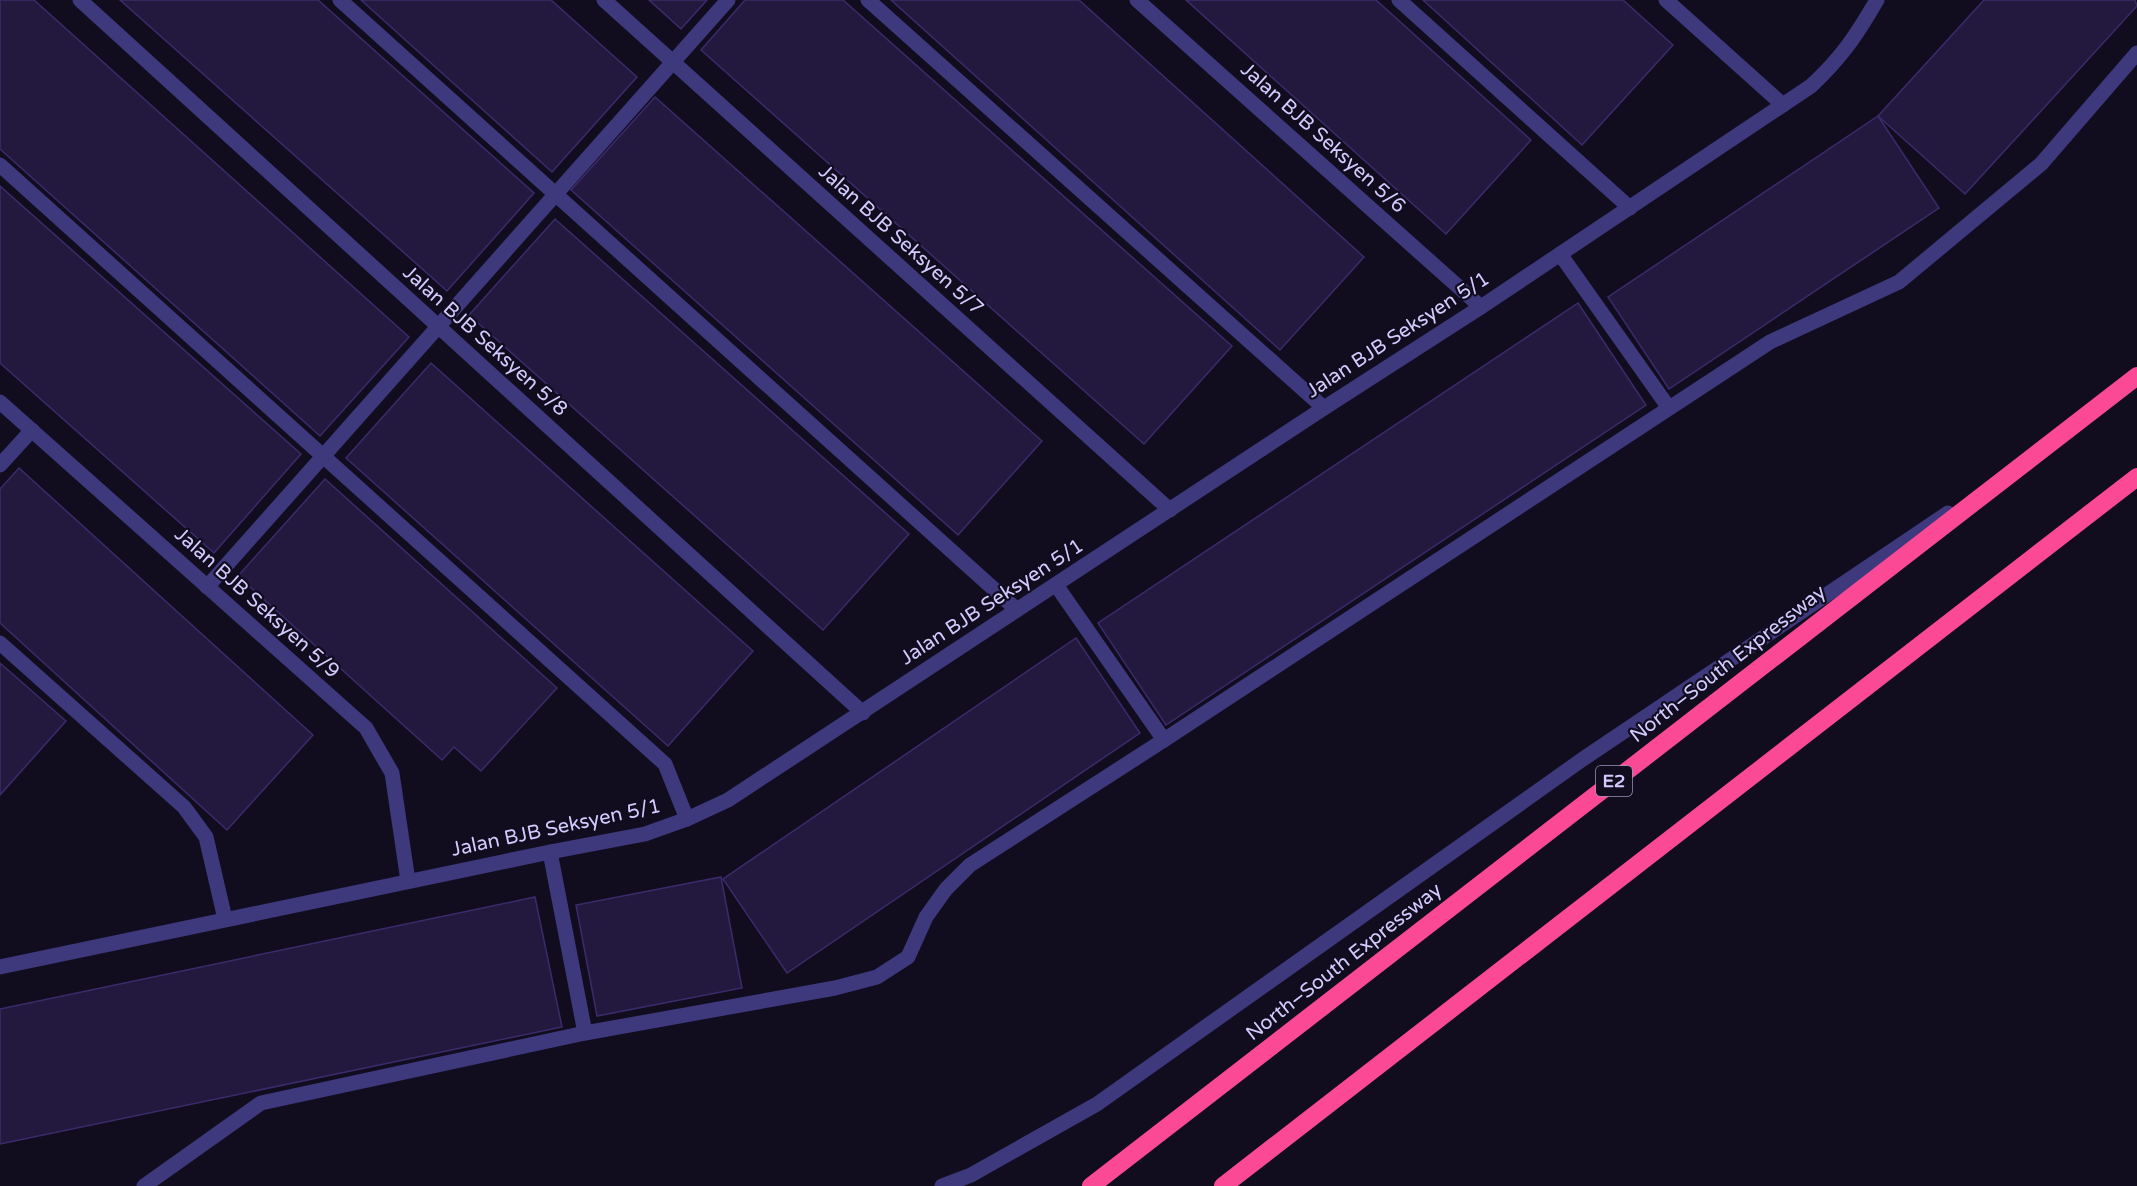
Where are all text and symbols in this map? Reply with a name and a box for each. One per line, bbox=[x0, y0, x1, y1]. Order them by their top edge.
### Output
street label: Jalan BJB Seksyen 5/6 bbox=[1236, 58, 1410, 218]
street label: Jalan BJB Seksyen 5/7 bbox=[814, 160, 988, 320]
street label: Jalan BJB Seksyen 5/8 bbox=[398, 261, 572, 421]
street label: Jalan BJB Seksyen 5/1 bbox=[1302, 267, 1494, 403]
street label: Jalan BJB Seksyen 5/9 bbox=[170, 523, 344, 683]
street label: Jalan BJB Seksyen 5/1 bbox=[896, 534, 1088, 670]
street label: North–South Expressway bbox=[1625, 580, 1831, 748]
road number: E2 bbox=[1596, 766, 1632, 796]
street label: Jalan BJB Seksyen 5/1 bbox=[449, 794, 663, 862]
street label: North–South Expressway bbox=[1241, 878, 1447, 1046]

